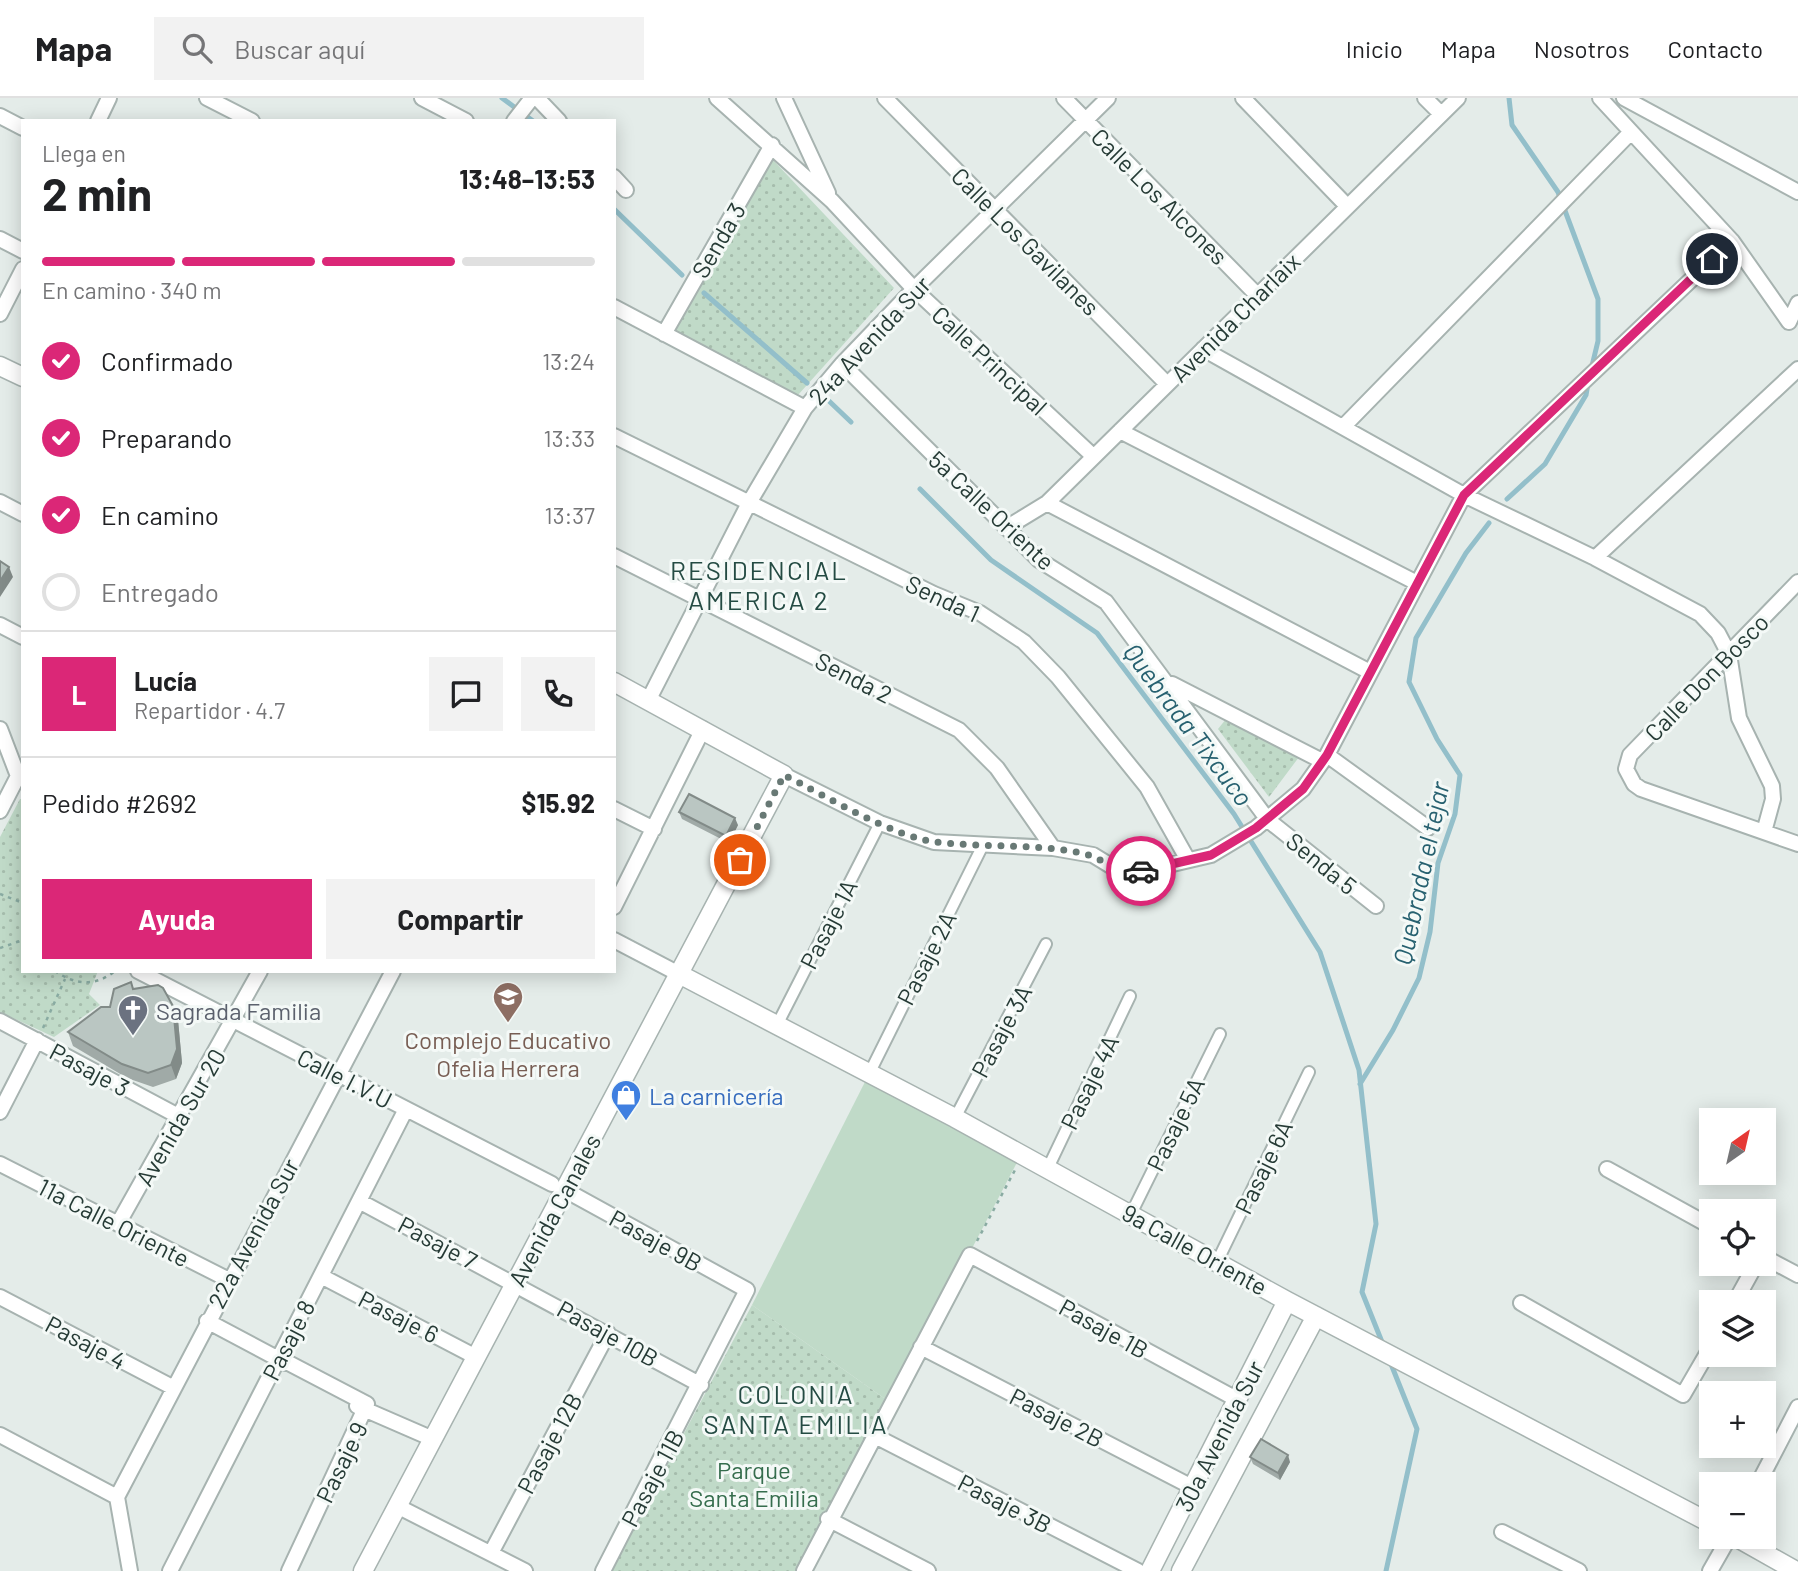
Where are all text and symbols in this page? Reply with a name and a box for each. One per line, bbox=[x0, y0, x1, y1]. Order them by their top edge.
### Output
search box bbox=[154, 17, 644, 80]
text: Mapa bbox=[35, 28, 112, 68]
icon: search bbox=[178, 29, 216, 67]
text: Buscar aquí bbox=[234, 33, 365, 64]
text: Inicio bbox=[1346, 34, 1403, 63]
text: Mapa bbox=[1441, 34, 1496, 63]
text: Nosotros bbox=[1534, 34, 1630, 63]
text: Contacto bbox=[1668, 34, 1763, 63]
street label: Calle Los Alcones bbox=[1086, 122, 1234, 270]
text: Llega en bbox=[42, 139, 126, 167]
street label: Calle Los Gavilanes bbox=[946, 161, 1106, 321]
text: 13:48–13:53 bbox=[459, 163, 595, 194]
text: 2 min bbox=[42, 165, 152, 220]
street label: Senda 3 bbox=[685, 197, 751, 283]
pin bbox=[1682, 229, 1742, 289]
icon: home bbox=[1693, 240, 1731, 278]
street label: Avenida Charlaix bbox=[1164, 246, 1306, 388]
street label: 24a Avenida Sur bbox=[802, 269, 936, 410]
text: En camino · 340 m bbox=[42, 276, 221, 304]
street label: Calle Principal bbox=[926, 299, 1054, 421]
icon: check bbox=[42, 342, 80, 380]
text: Confirmado bbox=[101, 345, 233, 376]
text: 13:24 bbox=[542, 347, 595, 375]
icon: check bbox=[42, 419, 80, 457]
text: Preparando bbox=[101, 422, 232, 453]
text: 13:33 bbox=[544, 424, 595, 452]
street label: 5a Calle Oriente bbox=[923, 444, 1061, 576]
icon: check bbox=[42, 496, 80, 534]
text: En camino bbox=[101, 499, 219, 530]
text: 13:37 bbox=[545, 501, 595, 529]
district label: RESIDENCIAL AMERICA 2 bbox=[670, 554, 848, 615]
street label: Senda 1 bbox=[901, 568, 985, 628]
text: Entregado bbox=[101, 576, 219, 607]
street label: Calle Don Bosco bbox=[1638, 607, 1774, 747]
water label: Quebrada Tixcuco bbox=[1118, 636, 1260, 812]
street label: Senda 2 bbox=[811, 645, 897, 709]
button: chat bbox=[429, 657, 503, 731]
button: phone bbox=[521, 657, 595, 731]
text: Lucía bbox=[134, 665, 197, 696]
text: L bbox=[72, 679, 86, 710]
text: Repartidor · 4.7 bbox=[134, 696, 285, 724]
water label: Quebrada el tejar bbox=[1385, 778, 1455, 967]
text: Pedido #2692 bbox=[42, 787, 197, 818]
text: $15.92 bbox=[522, 787, 595, 818]
street label: Senda 5 bbox=[1281, 826, 1363, 900]
pin bbox=[710, 830, 770, 890]
courier bbox=[1106, 836, 1176, 906]
icon: bag bbox=[721, 841, 759, 879]
icon: car bbox=[1122, 852, 1160, 890]
street label: Pasaje 1A bbox=[793, 874, 863, 974]
button: Ayuda bbox=[42, 879, 312, 959]
button: Compartir bbox=[326, 879, 595, 959]
street label: Pasaje 2A bbox=[890, 906, 962, 1010]
school or university icon: Complejo Educativo Ofelia Herrera bbox=[491, 980, 525, 1024]
street label: Pasaje 3A bbox=[965, 980, 1037, 1082]
church icon: Sagrada Familia bbox=[116, 993, 150, 1037]
place label: Sagrada Familia bbox=[156, 996, 321, 1025]
place label: Complejo Educativo Ofelia Herrera bbox=[405, 1025, 611, 1082]
street label: Pasaje 4A bbox=[1054, 1030, 1124, 1134]
street label: Pasaje 3 bbox=[45, 1036, 135, 1102]
street label: Calle I.V.U bbox=[293, 1042, 397, 1114]
street label: Avenida Sur 20 bbox=[129, 1043, 231, 1191]
street label: Pasaje 5A bbox=[1140, 1072, 1210, 1176]
shop icon: La carnicería bbox=[609, 1078, 643, 1122]
place label: La carnicería bbox=[649, 1081, 784, 1110]
north arrow bbox=[1699, 1108, 1776, 1185]
map controls bbox=[1699, 1108, 1776, 1549]
street label: Pasaje 6A bbox=[1228, 1115, 1298, 1219]
street label: Avenida Canales bbox=[502, 1129, 606, 1291]
street label: 22a Avenida Sur bbox=[201, 1153, 305, 1313]
street label: 11a Calle Oriente bbox=[33, 1171, 195, 1273]
street label: 9a Calle Oriente bbox=[1117, 1197, 1273, 1301]
button: locate bbox=[1699, 1199, 1776, 1276]
street label: Pasaje 9B bbox=[605, 1203, 707, 1277]
street label: Pasaje 7 bbox=[394, 1209, 482, 1275]
street label: Pasaje 6 bbox=[354, 1284, 444, 1348]
button: layers bbox=[1699, 1290, 1776, 1367]
street label: Pasaje 1B bbox=[1054, 1292, 1154, 1364]
street label: Pasaje 10B bbox=[553, 1293, 663, 1373]
street label: Pasaje 8 bbox=[256, 1295, 320, 1385]
street label: Pasaje 4 bbox=[41, 1309, 131, 1375]
street label: 30a Avenida Sur bbox=[1169, 1355, 1270, 1516]
district label: COLONIA SANTA EMILIA bbox=[703, 1378, 889, 1439]
street label: Pasaje 2B bbox=[1005, 1381, 1109, 1453]
button: + bbox=[1699, 1381, 1776, 1458]
street label: Pasaje 12B bbox=[510, 1388, 588, 1498]
street label: Pasaje 9 bbox=[309, 1417, 373, 1507]
street label: Pasaje 11B bbox=[614, 1425, 690, 1531]
park label: Parque Santa Emilia bbox=[689, 1455, 819, 1512]
street label: Pasaje 3B bbox=[953, 1467, 1057, 1539]
button: − bbox=[1699, 1472, 1776, 1549]

